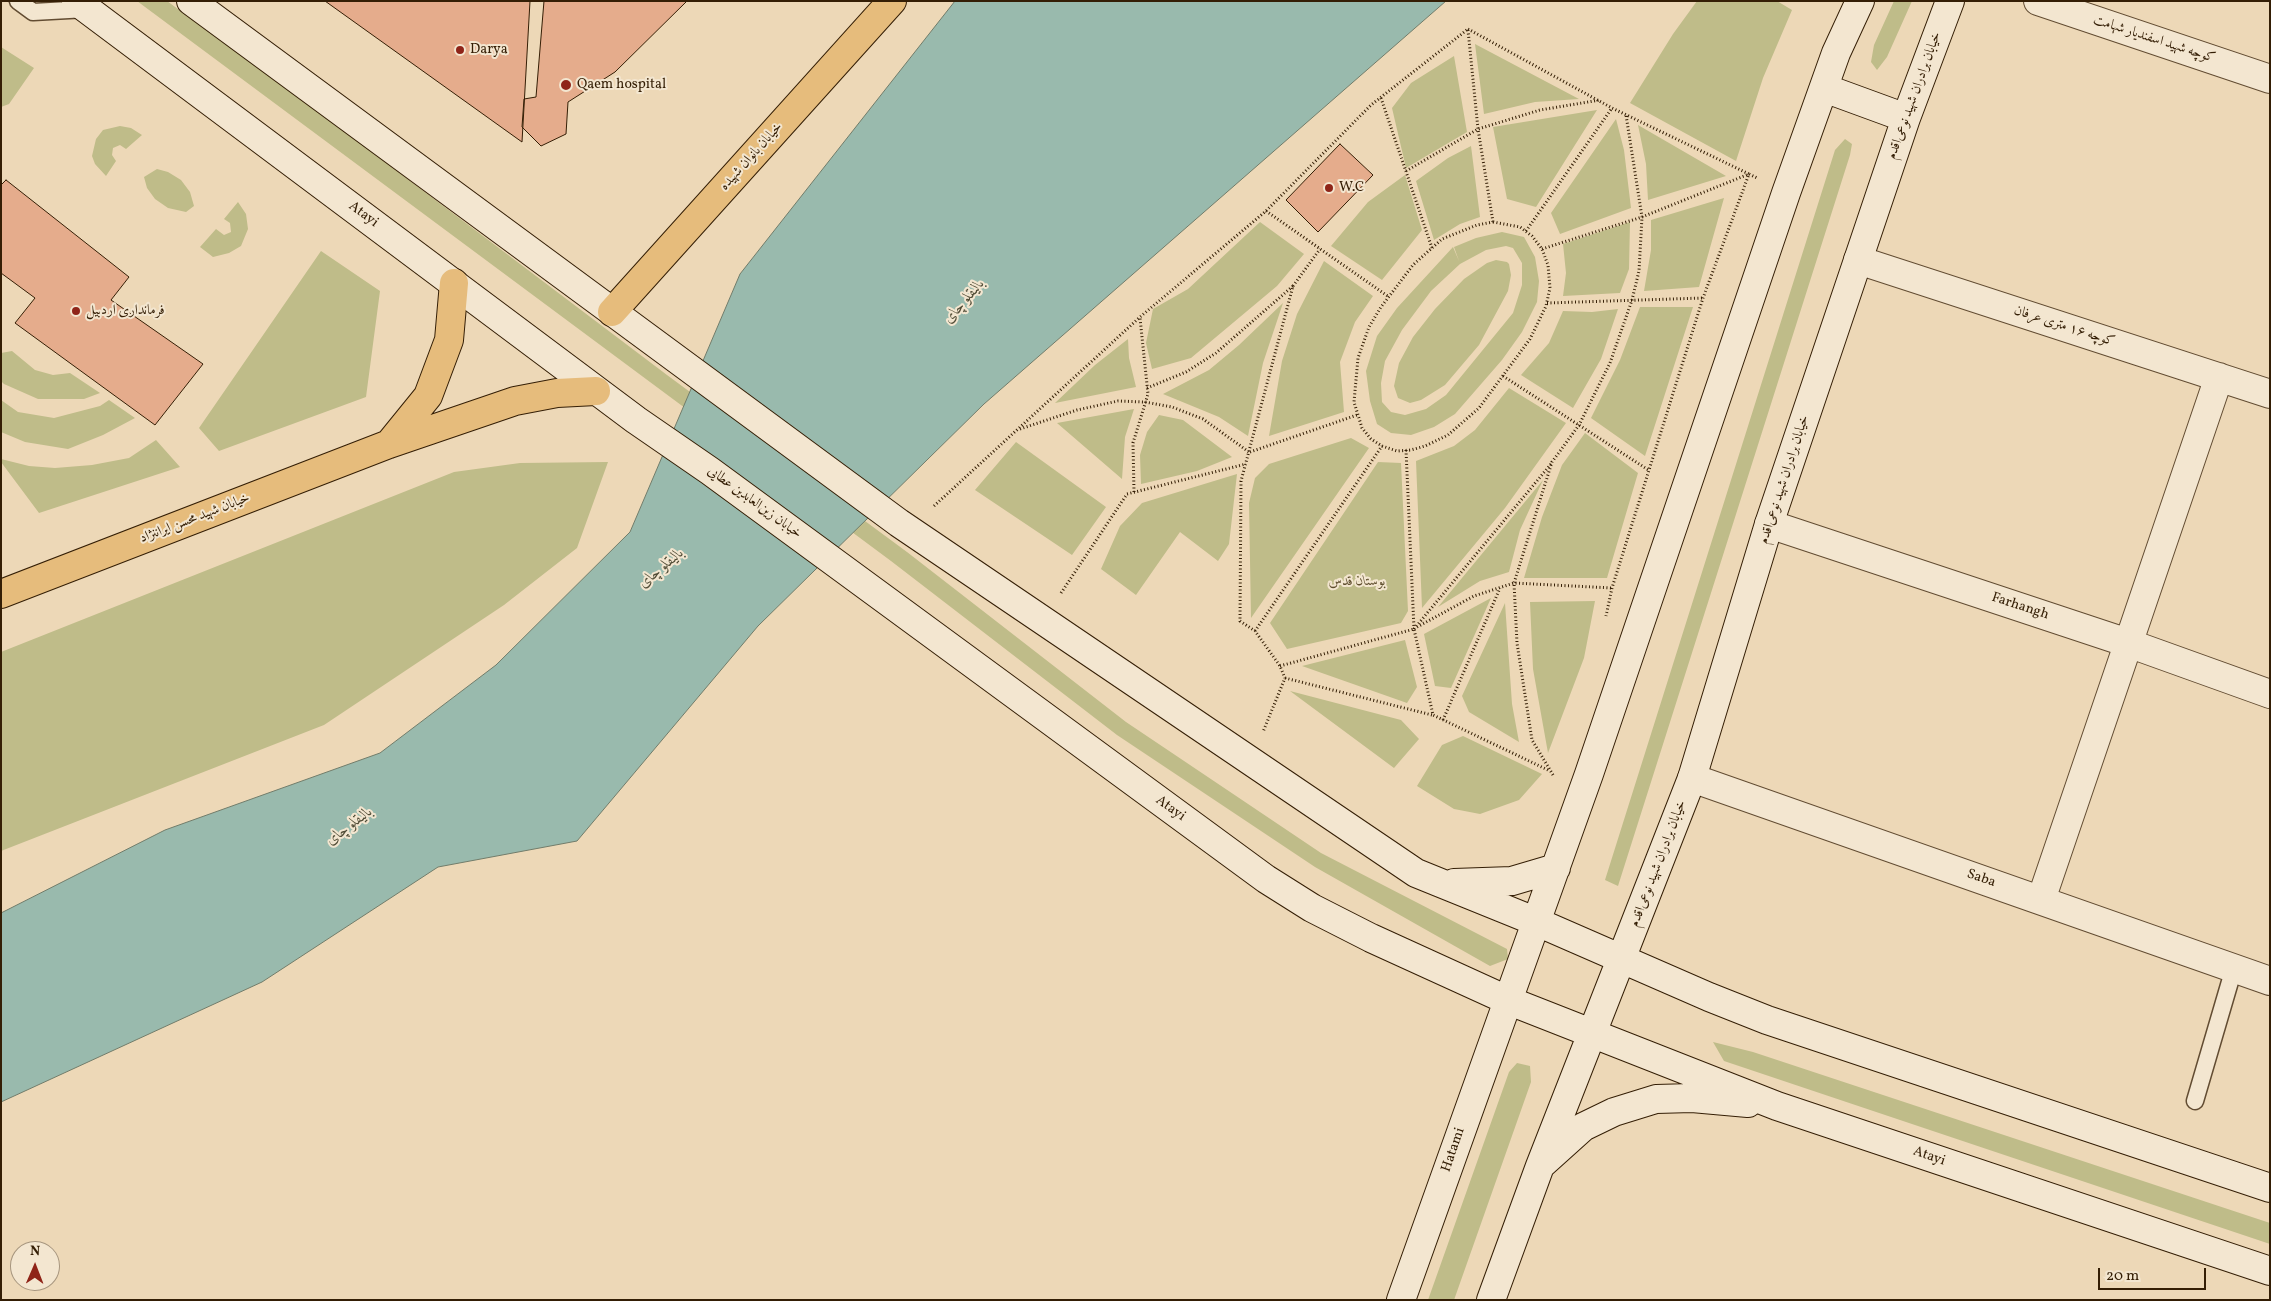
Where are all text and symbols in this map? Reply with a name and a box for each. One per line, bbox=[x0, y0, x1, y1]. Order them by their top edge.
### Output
street label: کوچه شهید اسفندیار شهامت bbox=[2091, 12, 2217, 68]
street label: خیابان برادران شهید نوعی‌اقدم bbox=[1884, 30, 1946, 162]
place label: Darya bbox=[470, 42, 508, 58]
marker: Darya bbox=[454, 44, 466, 56]
place label: Qaem hospital bbox=[577, 77, 666, 93]
marker: Qaem hospital bbox=[559, 78, 573, 92]
street label: خیابان بانوان شهیده bbox=[717, 119, 787, 195]
place label: W.C bbox=[1339, 180, 1364, 196]
marker: W.C bbox=[1323, 182, 1335, 194]
street label: Atayi bbox=[345, 198, 381, 232]
water label: بالیقلو چای bbox=[941, 276, 989, 328]
place label: فرمانداری اردبیل bbox=[86, 303, 165, 319]
street label: کوچه ۱۶ متری عرفان bbox=[2011, 303, 2117, 351]
marker: فرمانداری اردبیل bbox=[70, 305, 82, 317]
street label: خیابان برادران شهید نوعی‌اقدم bbox=[1756, 413, 1814, 547]
street label: خیابان زین‌العابدین عطایی bbox=[704, 463, 804, 543]
street label: خیابان شهید محسن ایراننژاد bbox=[137, 490, 253, 548]
water label: بالیقلو چای bbox=[636, 545, 688, 593]
park label: بوستان قدس bbox=[1328, 574, 1386, 590]
street label: Farhangh bbox=[1989, 590, 2051, 624]
street label: Atayi bbox=[1152, 793, 1188, 825]
street label: خیابان برادران شهید نوعی‌اقدم bbox=[1627, 798, 1691, 930]
water label: بالیقلو چای bbox=[323, 804, 377, 850]
street label: Saba bbox=[1964, 866, 1998, 892]
street label: Hatami bbox=[1439, 1126, 1469, 1174]
street label: Atayi bbox=[1911, 1144, 1947, 1170]
north arrow bbox=[10, 1241, 60, 1291]
text: N bbox=[30, 1242, 40, 1261]
scale bar bbox=[2101, 1258, 2208, 1290]
text: 20 m bbox=[2106, 1266, 2139, 1287]

